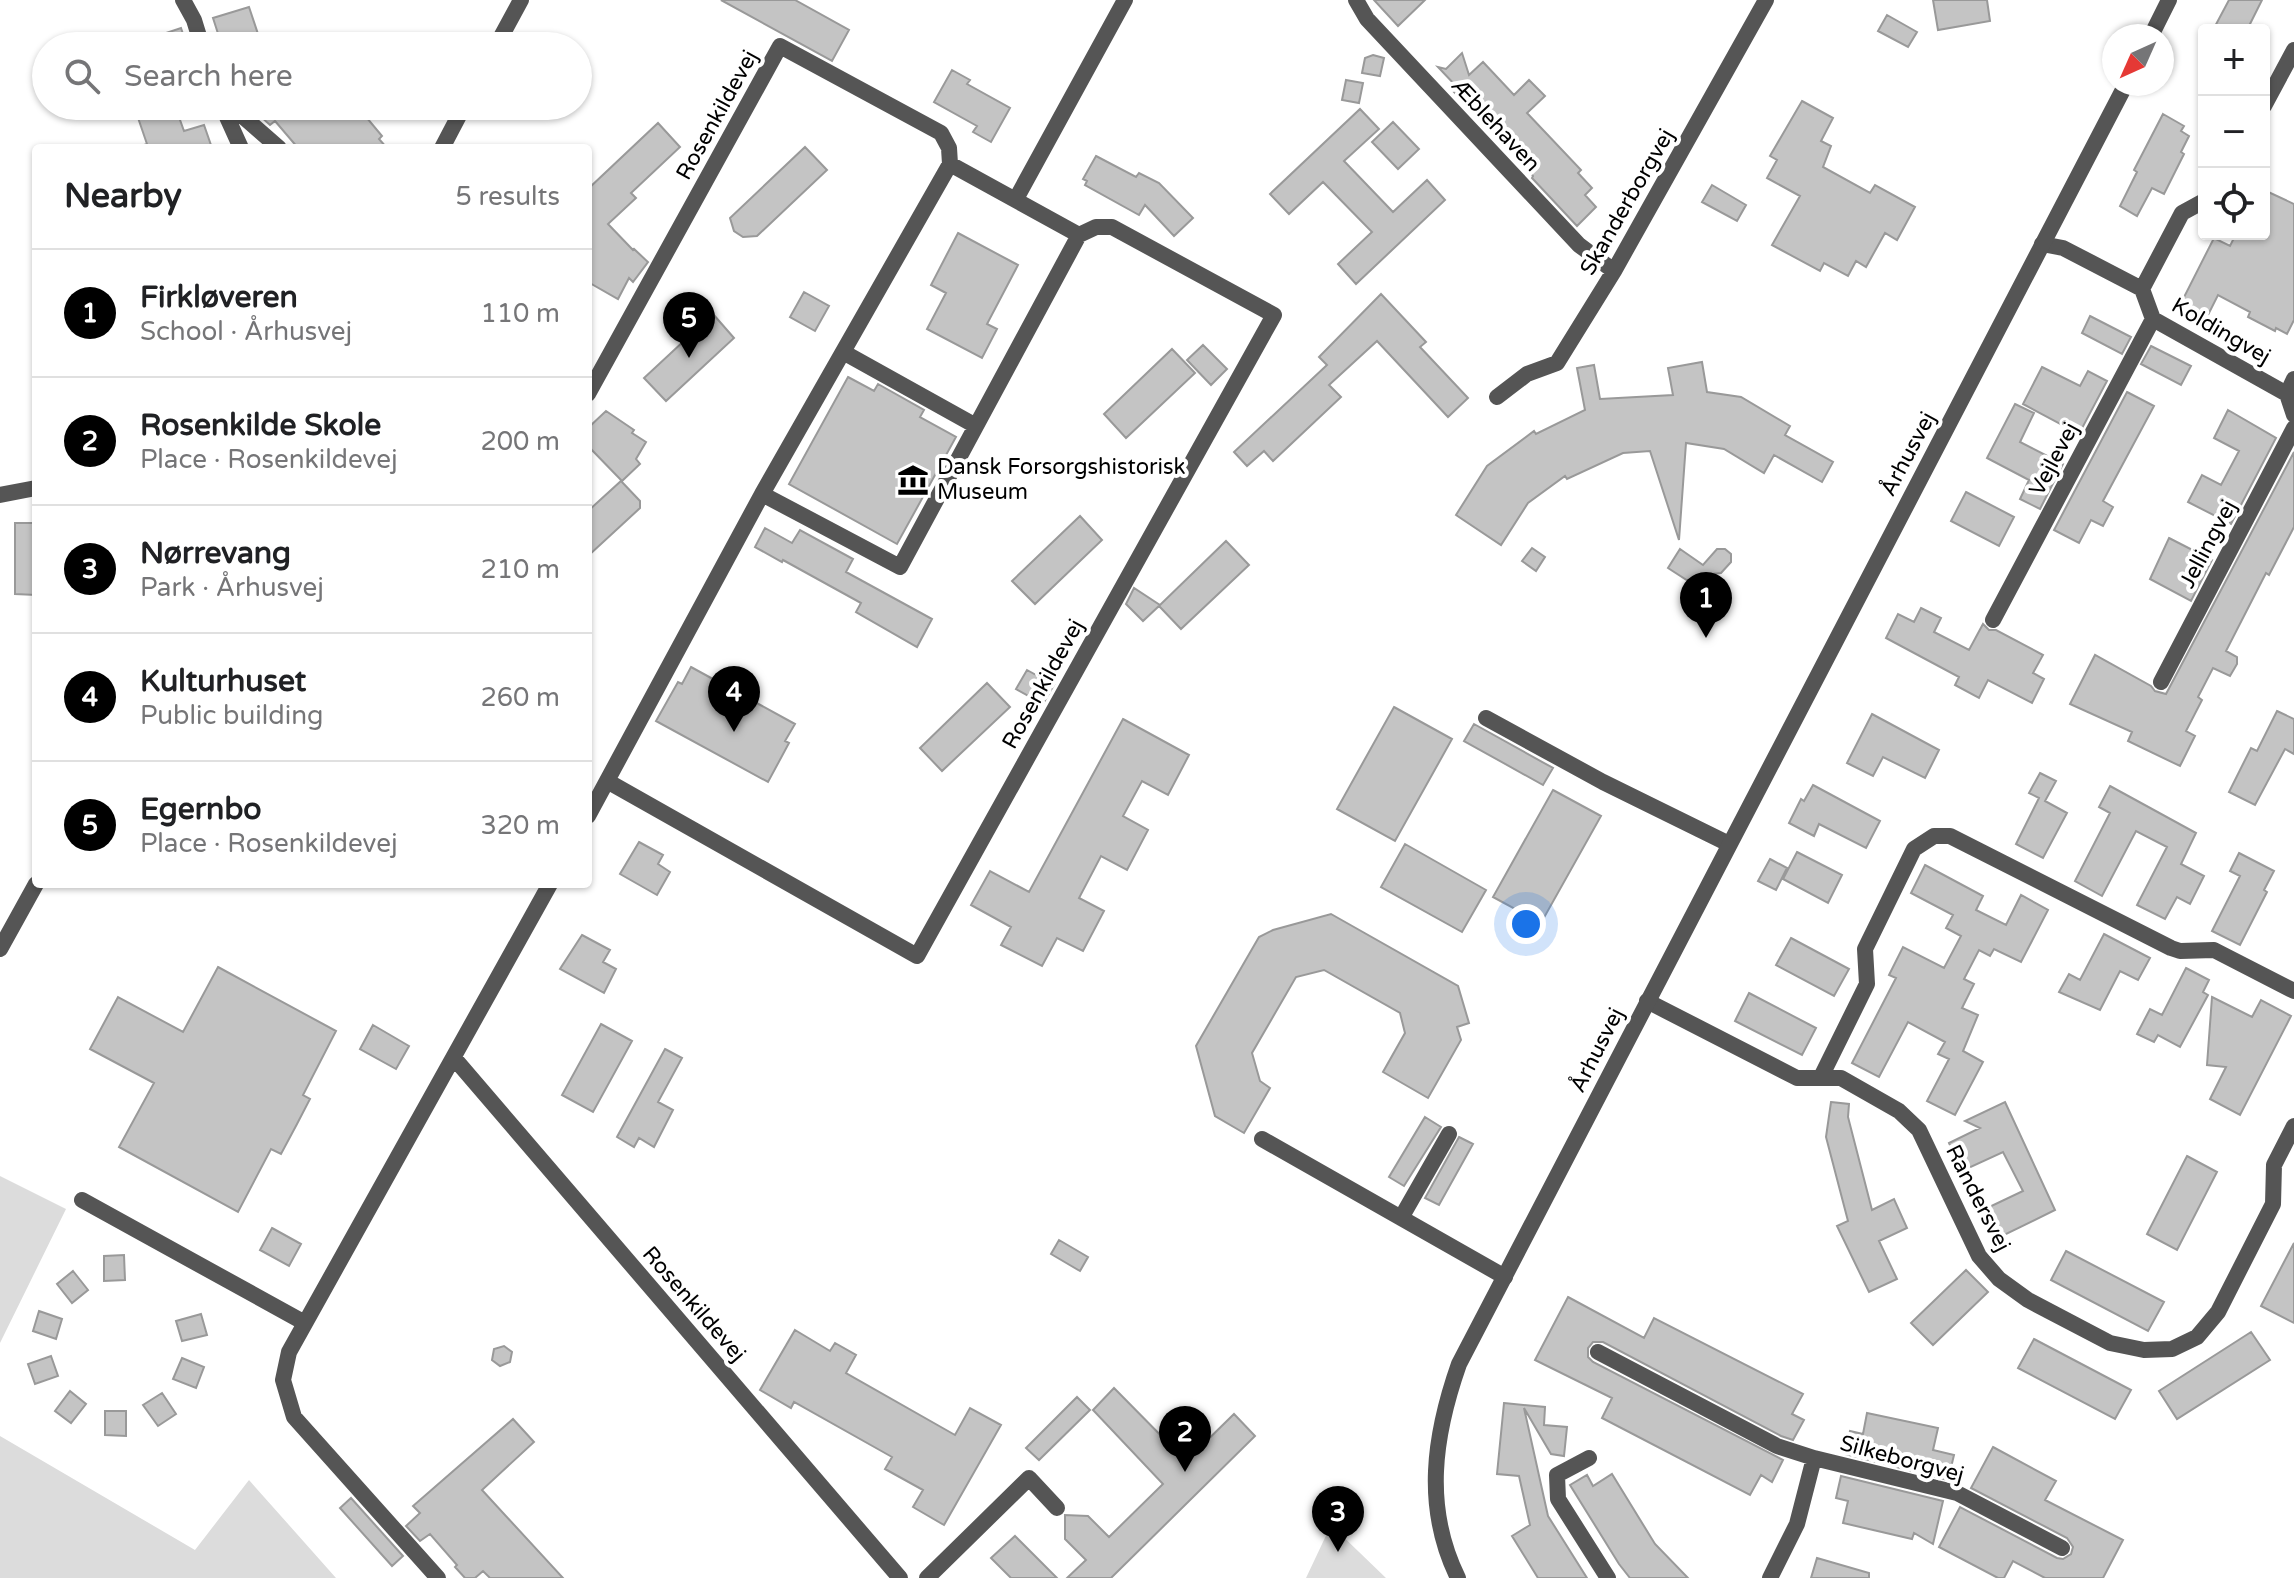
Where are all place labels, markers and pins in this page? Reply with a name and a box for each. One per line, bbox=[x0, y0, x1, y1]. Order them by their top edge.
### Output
pin: 5 bbox=[663, 292, 715, 358]
place label: Dansk Forsorgshistorisk Museum bbox=[937, 454, 1186, 505]
museum icon: Dansk Forsorgshistorisk Museum bbox=[896, 463, 930, 497]
pin: 1 bbox=[1680, 572, 1732, 638]
pin: 4 bbox=[708, 666, 760, 732]
pin: 2 bbox=[1159, 1406, 1211, 1472]
pin: 3 bbox=[1312, 1486, 1364, 1552]

